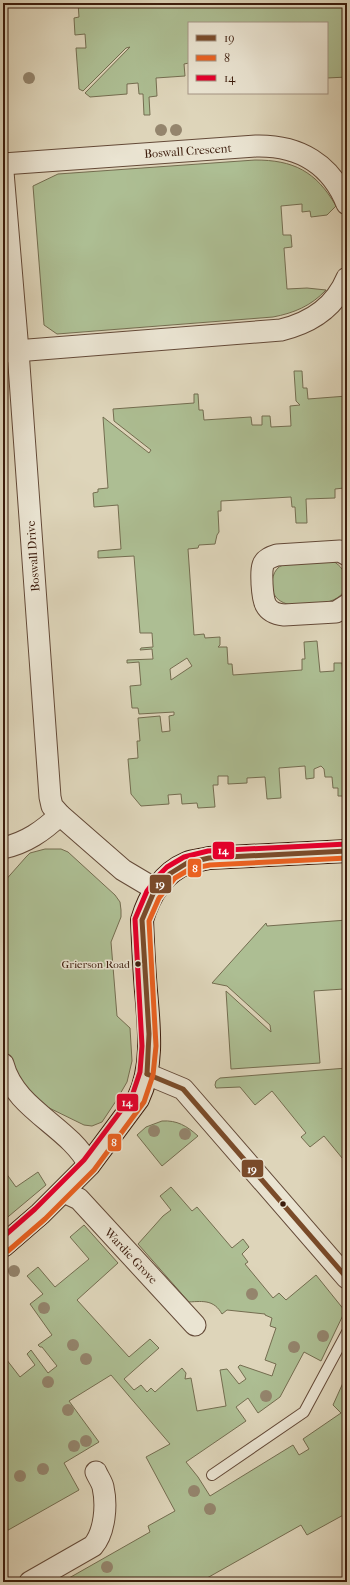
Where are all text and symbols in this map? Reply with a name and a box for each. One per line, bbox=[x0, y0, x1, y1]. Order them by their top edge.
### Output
legend bbox=[188, 22, 328, 94]
text: 19 bbox=[224, 31, 235, 45]
text: 8 bbox=[224, 51, 230, 65]
text: 14 bbox=[224, 71, 236, 85]
street label: Boswall Crescent bbox=[144, 141, 233, 161]
street label: Boswall Drive bbox=[24, 520, 42, 592]
line badge: 14 bbox=[212, 841, 235, 860]
text: 14 bbox=[218, 844, 229, 857]
line badge: 8 bbox=[187, 858, 202, 878]
text: 8 bbox=[192, 862, 198, 875]
line badge: 19 bbox=[149, 874, 172, 894]
text: 19 bbox=[155, 878, 165, 891]
place label: Grierson Road bbox=[61, 958, 131, 971]
marker: Grierson Road bbox=[133, 959, 143, 969]
line badge: 14 bbox=[116, 1093, 139, 1112]
text: 14 bbox=[122, 1096, 133, 1109]
line badge: 8 bbox=[107, 1133, 122, 1152]
text: 8 bbox=[111, 1136, 117, 1149]
line badge: 19 bbox=[241, 1159, 264, 1178]
text: 19 bbox=[247, 1163, 257, 1176]
unlabelled marker bbox=[278, 1199, 288, 1209]
street label: Wardie Grove bbox=[101, 1225, 160, 1287]

